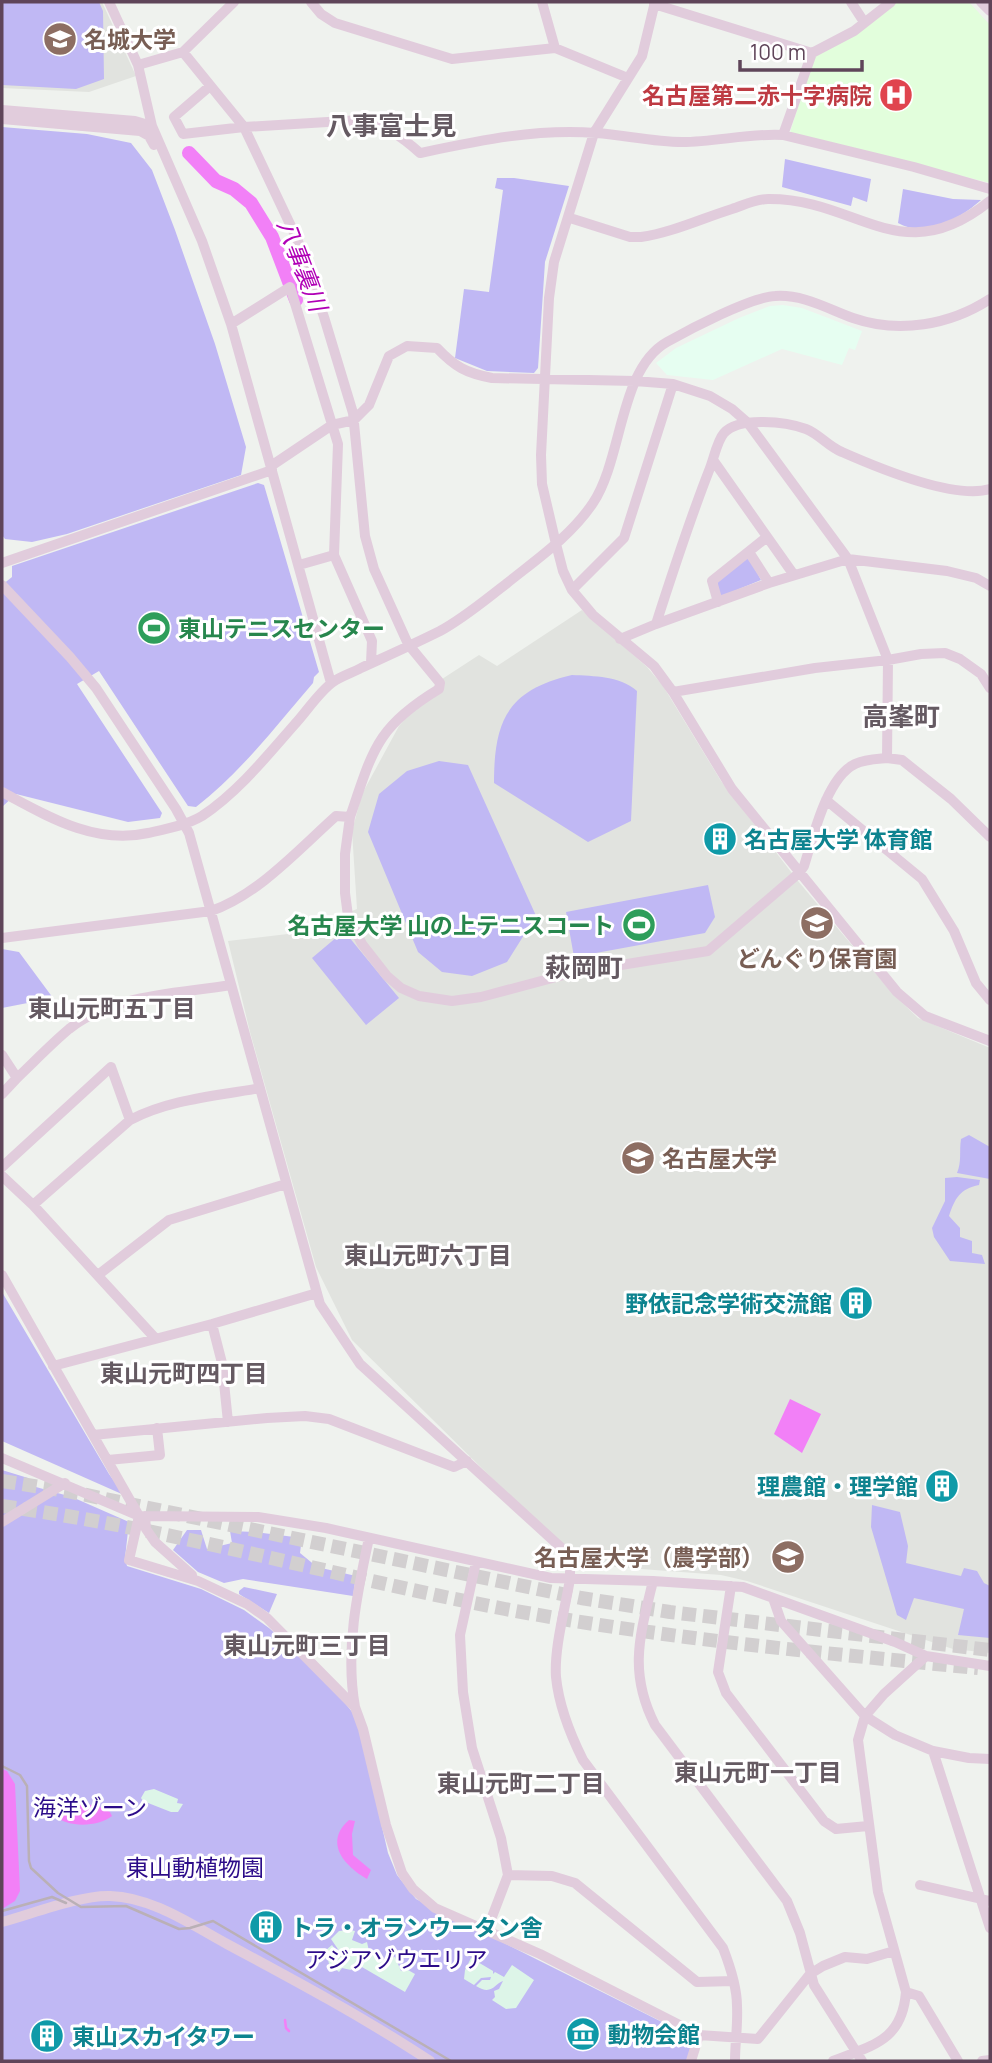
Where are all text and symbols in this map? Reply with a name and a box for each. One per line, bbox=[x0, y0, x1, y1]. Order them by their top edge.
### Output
school or university icon: 名城大学 bbox=[41, 20, 79, 58]
place label: 名城大学 bbox=[84, 23, 176, 55]
scale bar bbox=[740, 28, 862, 72]
text: 100 m bbox=[750, 38, 806, 66]
hospital icon: 名古屋第二赤十字病院 bbox=[877, 76, 915, 114]
place label: 名古屋第二赤十字病院 bbox=[642, 79, 872, 111]
district label: 八事富士見 bbox=[326, 107, 456, 143]
water label: 八事裏川 bbox=[270, 214, 337, 319]
sports icon: 東山テニスセンター bbox=[135, 609, 173, 647]
place label: 東山テニスセンター bbox=[178, 612, 385, 644]
district label: 高峯町 bbox=[862, 698, 940, 734]
building icon: 名古屋大学 体育館 bbox=[701, 820, 739, 858]
place label: 名古屋大学 体育館 bbox=[744, 823, 933, 855]
school or university icon: どんぐり保育園 bbox=[798, 904, 836, 942]
sports icon: 名古屋大学 山の上テニスコート bbox=[620, 906, 658, 944]
place label: 名古屋大学 山の上テニスコート bbox=[287, 909, 614, 941]
place label: どんぐり保育園 bbox=[737, 942, 898, 974]
district label: 萩岡町 bbox=[545, 949, 623, 985]
district label: 東山元町五丁目 bbox=[28, 991, 196, 1024]
school or university icon: 名古屋大学 bbox=[619, 1139, 657, 1177]
place label: 名古屋大学 bbox=[662, 1142, 777, 1174]
district label: 東山元町六丁目 bbox=[344, 1238, 512, 1271]
building icon: 野依記念学術交流館 bbox=[837, 1284, 875, 1322]
place label: 野依記念学術交流館 bbox=[625, 1287, 832, 1319]
district label: 東山元町四丁目 bbox=[100, 1356, 268, 1389]
building icon: 理農館・理学館 bbox=[923, 1467, 961, 1505]
place label: 理農館・理学館 bbox=[757, 1470, 918, 1502]
school or university icon: 名古屋大学（農学部） bbox=[769, 1538, 807, 1576]
place label: 名古屋大学（農学部） bbox=[534, 1541, 764, 1573]
district label: 東山元町三丁目 bbox=[223, 1628, 391, 1661]
district label: 東山元町一丁目 bbox=[674, 1755, 842, 1788]
district label: 東山元町二丁目 bbox=[437, 1766, 605, 1799]
park label: 海洋ゾーン bbox=[33, 1791, 147, 1823]
park label: 東山動植物園 bbox=[126, 1851, 264, 1883]
building icon: トラ・オランウータン舎 bbox=[247, 1908, 285, 1946]
place label: トラ・オランウータン舎 bbox=[290, 1911, 543, 1943]
park label: アジアゾウエリア bbox=[304, 1943, 488, 1975]
museum icon: 動物会館 bbox=[564, 2015, 602, 2053]
building icon: 東山スカイタワー bbox=[28, 2017, 66, 2055]
place label: 動物会館 bbox=[608, 2018, 700, 2050]
place label: 東山スカイタワー bbox=[72, 2020, 255, 2052]

